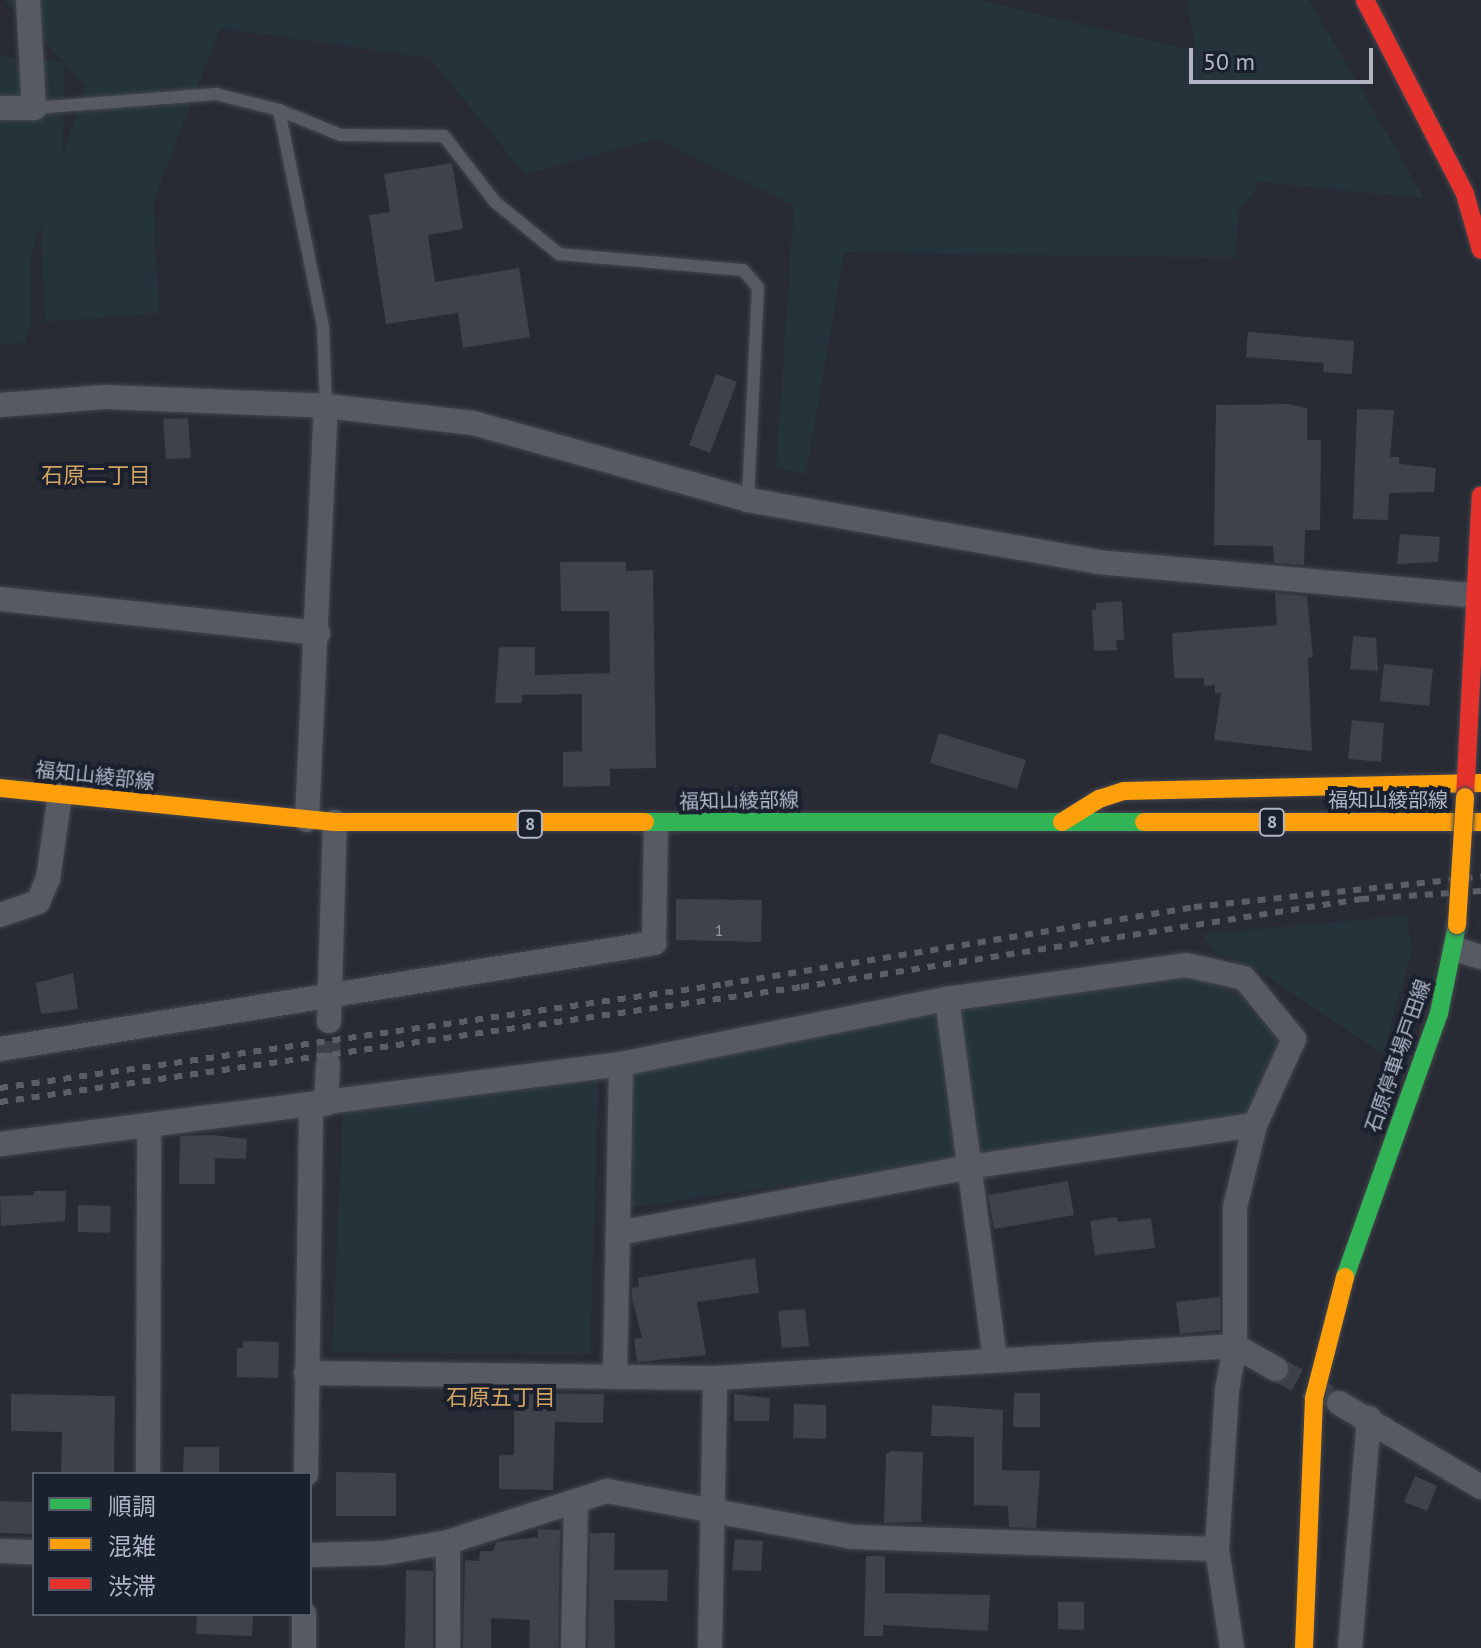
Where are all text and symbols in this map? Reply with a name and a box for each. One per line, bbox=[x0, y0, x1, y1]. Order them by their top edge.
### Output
scale bar bbox=[1193, 32, 1377, 82]
text: 50 m bbox=[1203, 46, 1255, 77]
district label: 石原二丁目 bbox=[41, 463, 151, 489]
street label: 福知山綾部線 bbox=[34, 758, 156, 794]
street label: 福知山綾部線 bbox=[679, 788, 799, 814]
street label: 福知山綾部線 bbox=[1328, 788, 1448, 812]
road number: 8 bbox=[1258, 808, 1286, 836]
road number: 8 bbox=[516, 810, 544, 838]
house number: 1 bbox=[715, 920, 723, 940]
street label: 石原停車場戸田線 bbox=[1361, 976, 1435, 1136]
district label: 石原五丁目 bbox=[446, 1385, 556, 1411]
legend bbox=[32, 1472, 312, 1616]
text: 順調 bbox=[108, 1491, 156, 1522]
text: 混雑 bbox=[108, 1531, 156, 1562]
text: 渋滞 bbox=[108, 1571, 156, 1602]

